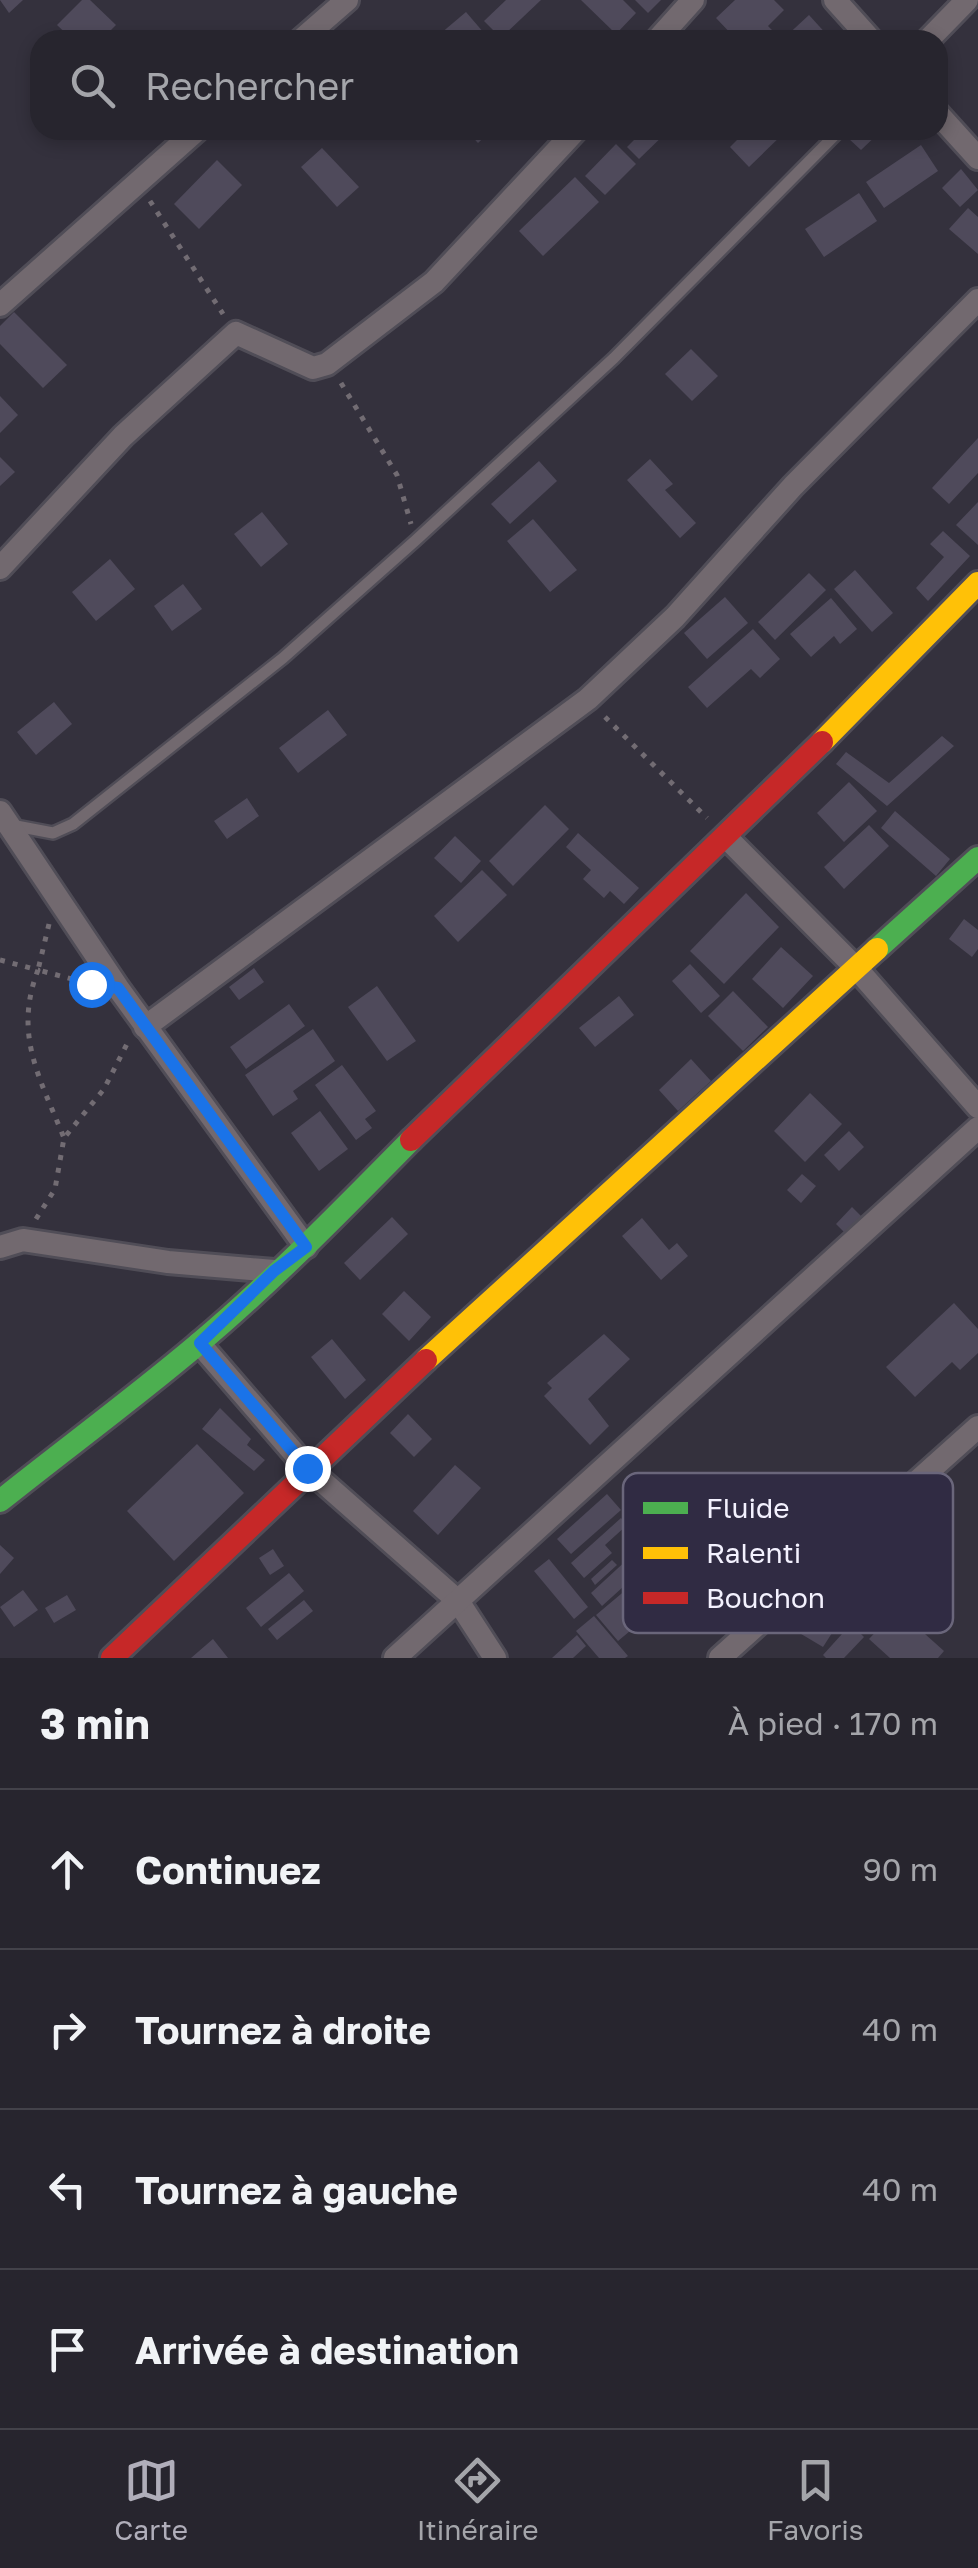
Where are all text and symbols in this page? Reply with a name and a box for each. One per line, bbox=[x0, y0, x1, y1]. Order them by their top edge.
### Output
search box bbox=[30, 30, 948, 140]
icon: search bbox=[65, 58, 120, 113]
text: Rechercher bbox=[145, 63, 354, 108]
route start bbox=[69, 962, 115, 1008]
route end bbox=[285, 1446, 331, 1492]
legend bbox=[623, 1473, 953, 1633]
text: Fluide bbox=[706, 1491, 790, 1524]
text: Ralenti bbox=[706, 1536, 801, 1569]
text: Bouchon bbox=[706, 1581, 825, 1614]
text: 3 min bbox=[40, 1698, 150, 1748]
text: À pied · 170 m bbox=[728, 1704, 938, 1742]
icon: ahead bbox=[40, 1842, 95, 1897]
text: Continuez bbox=[135, 1847, 321, 1892]
text: 90 m bbox=[862, 1850, 938, 1888]
icon: right bbox=[40, 2002, 95, 2057]
text: Tournez à droite bbox=[135, 2007, 431, 2052]
text: 40 m bbox=[862, 2010, 938, 2048]
icon: left bbox=[40, 2162, 95, 2217]
text: Tournez à gauche bbox=[135, 2167, 458, 2212]
text: 40 m bbox=[862, 2170, 938, 2208]
icon: arrive bbox=[40, 2322, 95, 2377]
text: Arrivée à destination bbox=[135, 2327, 519, 2372]
tab: Carte bbox=[114, 2453, 188, 2546]
tab: Itinéraire bbox=[417, 2453, 539, 2546]
tab: Favoris bbox=[767, 2453, 864, 2546]

